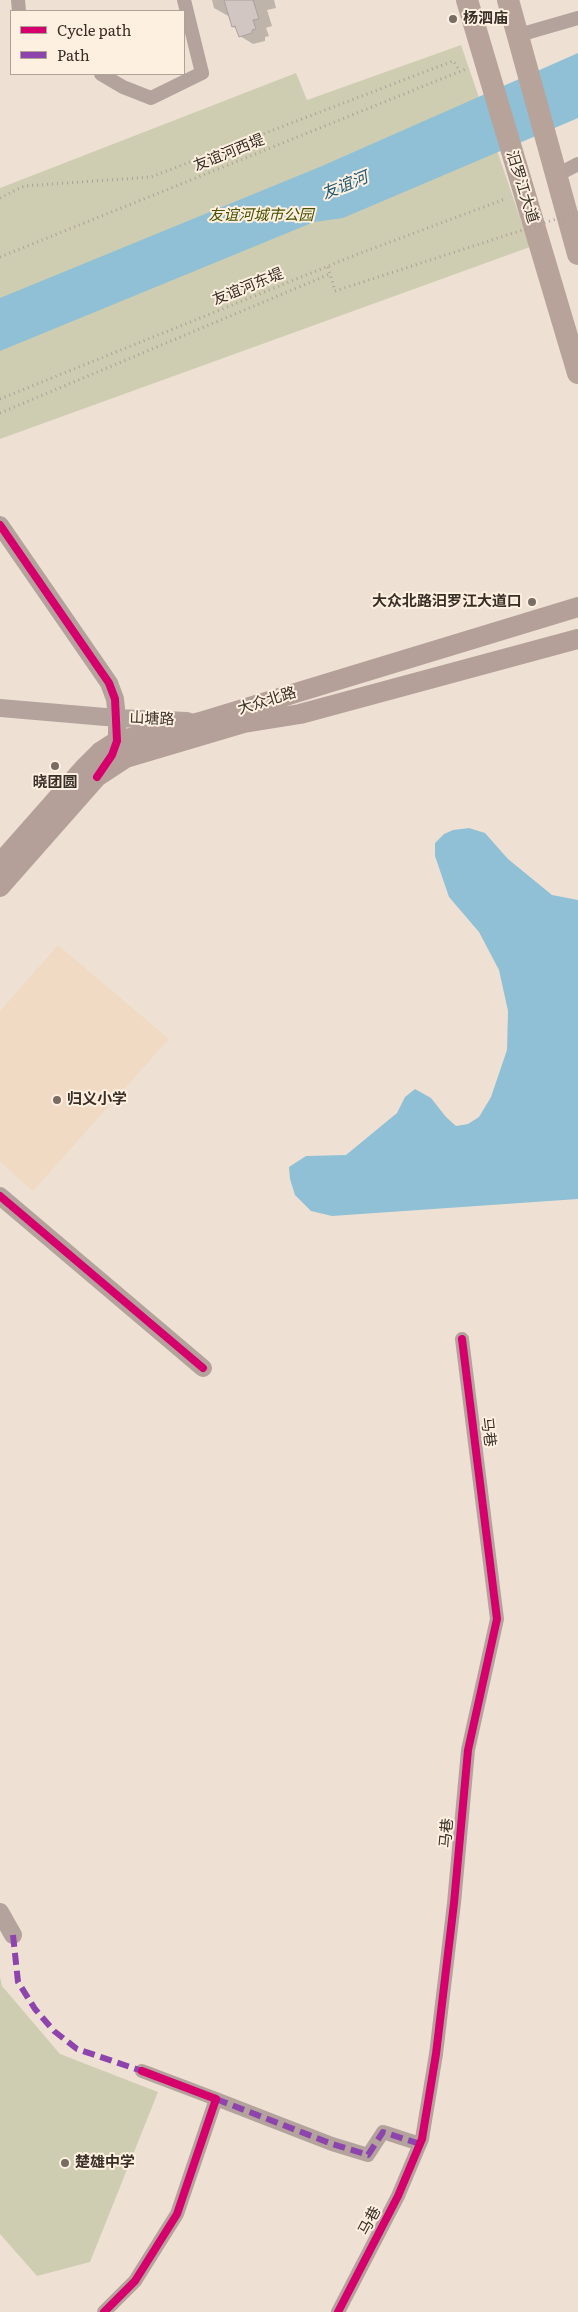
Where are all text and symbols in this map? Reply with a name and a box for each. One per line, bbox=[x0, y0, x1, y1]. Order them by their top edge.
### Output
legend bbox=[10, 10, 185, 75]
place label: 杨泗庙 bbox=[463, 10, 508, 28]
marker: 杨泗庙 bbox=[447, 13, 459, 25]
text: Cycle path bbox=[57, 18, 131, 41]
text: Path bbox=[57, 43, 90, 66]
street label: 友谊河西堤 bbox=[191, 131, 267, 175]
street label: 汨罗江大道 bbox=[502, 149, 542, 225]
water label: 友谊河 bbox=[319, 168, 371, 204]
park label: 友谊河城市公园 bbox=[209, 207, 313, 225]
street label: 友谊河东堤 bbox=[210, 265, 286, 309]
place label: 大众北路汨罗江大道口 bbox=[372, 593, 522, 611]
marker: 大众北路汨罗江大道口 bbox=[526, 596, 538, 608]
street label: 大众北路 bbox=[236, 684, 298, 718]
street label: 山塘路 bbox=[129, 709, 175, 729]
marker: 晓团圆 bbox=[49, 760, 61, 772]
place label: 晓团圆 bbox=[33, 774, 77, 792]
place label: 归义小学 bbox=[67, 1091, 127, 1109]
marker: 归义小学 bbox=[51, 1094, 63, 1106]
street label: 马巷 bbox=[477, 1416, 499, 1448]
street label: 马巷 bbox=[437, 1817, 457, 1849]
place label: 楚雄中学 bbox=[75, 2154, 135, 2172]
marker: 楚雄中学 bbox=[59, 2157, 71, 2169]
street label: 马巷 bbox=[355, 2204, 385, 2238]

